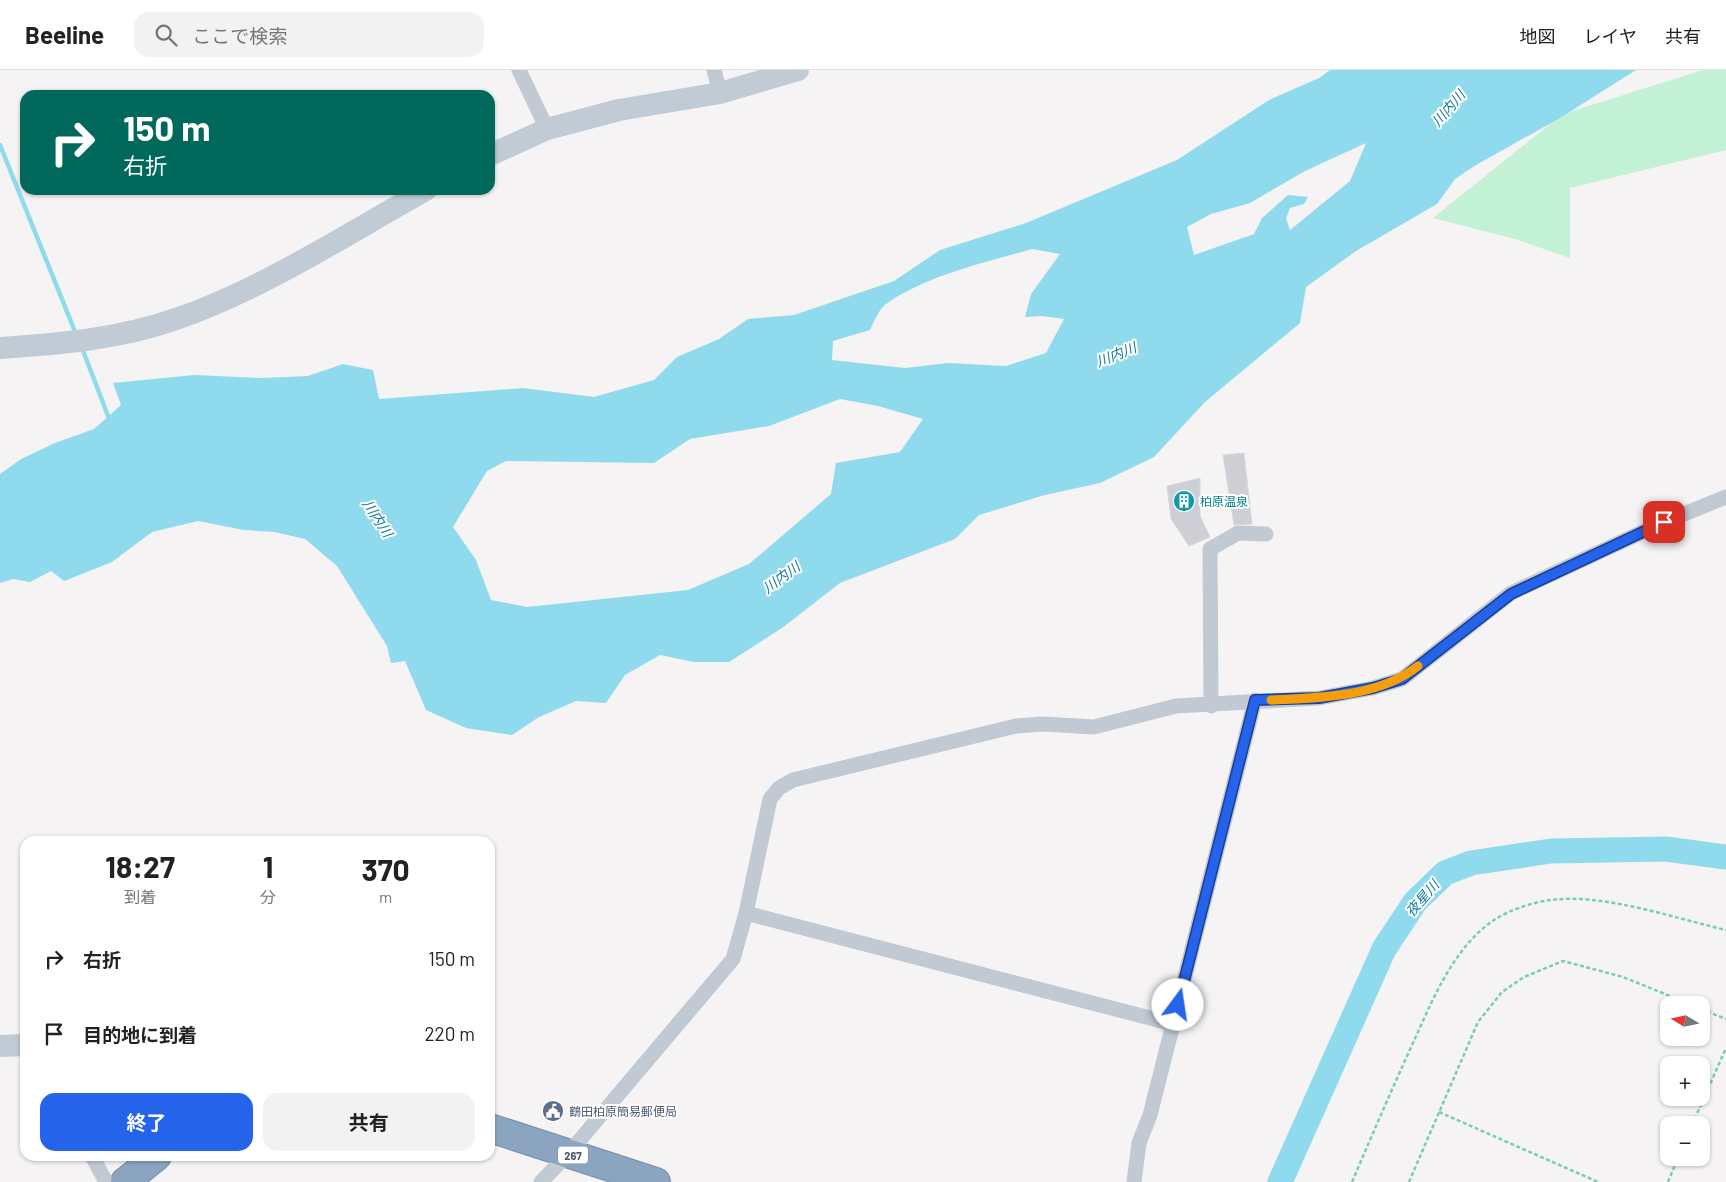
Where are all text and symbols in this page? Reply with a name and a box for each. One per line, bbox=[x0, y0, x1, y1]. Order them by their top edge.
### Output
search box bbox=[134, 12, 484, 57]
text: Beeline bbox=[25, 20, 104, 49]
icon: search bbox=[152, 21, 180, 49]
text: ここで検索 bbox=[192, 24, 287, 47]
text: 地図 bbox=[1520, 25, 1556, 47]
text: レイヤ bbox=[1584, 25, 1637, 47]
text: 共有 bbox=[1665, 25, 1701, 47]
water label: 川内川 bbox=[1428, 85, 1470, 129]
text: 150 m bbox=[123, 106, 210, 148]
icon: right bbox=[40, 110, 105, 175]
text: 右折 bbox=[123, 152, 167, 178]
water label: 川内川 bbox=[1093, 338, 1141, 370]
building icon: 柏原温泉 bbox=[1172, 489, 1196, 513]
place label: 柏原温泉 bbox=[1200, 494, 1248, 508]
water label: 川内川 bbox=[359, 496, 398, 542]
pin bbox=[1643, 501, 1685, 543]
icon: arrive bbox=[1650, 508, 1678, 536]
water label: 川内川 bbox=[759, 556, 804, 596]
text: 18:27 bbox=[105, 848, 175, 884]
text: 1 bbox=[263, 848, 273, 884]
text: 370 bbox=[361, 851, 410, 887]
water label: 夜星川 bbox=[1402, 875, 1444, 919]
text: 到着 bbox=[124, 887, 156, 906]
text: 分 bbox=[260, 887, 276, 906]
text: m bbox=[379, 887, 392, 906]
icon: right bbox=[40, 945, 68, 973]
text: 150 m bbox=[428, 947, 475, 970]
text: 右折 bbox=[83, 948, 121, 971]
position arrow bbox=[1151, 978, 1203, 1030]
north arrow bbox=[1660, 996, 1710, 1046]
map controls bbox=[1660, 996, 1710, 1166]
icon: arrive bbox=[40, 1020, 68, 1048]
text: 220 m bbox=[424, 1022, 475, 1045]
text: 目的地に到着 bbox=[83, 1023, 197, 1046]
button: + bbox=[1660, 1056, 1710, 1106]
button: 終了 bbox=[40, 1093, 253, 1151]
button: 共有 bbox=[263, 1093, 475, 1151]
public building icon: 鶴田柏原簡易郵便局 bbox=[541, 1099, 565, 1123]
place label: 鶴田柏原簡易郵便局 bbox=[569, 1104, 677, 1118]
button: − bbox=[1660, 1116, 1710, 1166]
road number: 267 bbox=[558, 1146, 588, 1164]

